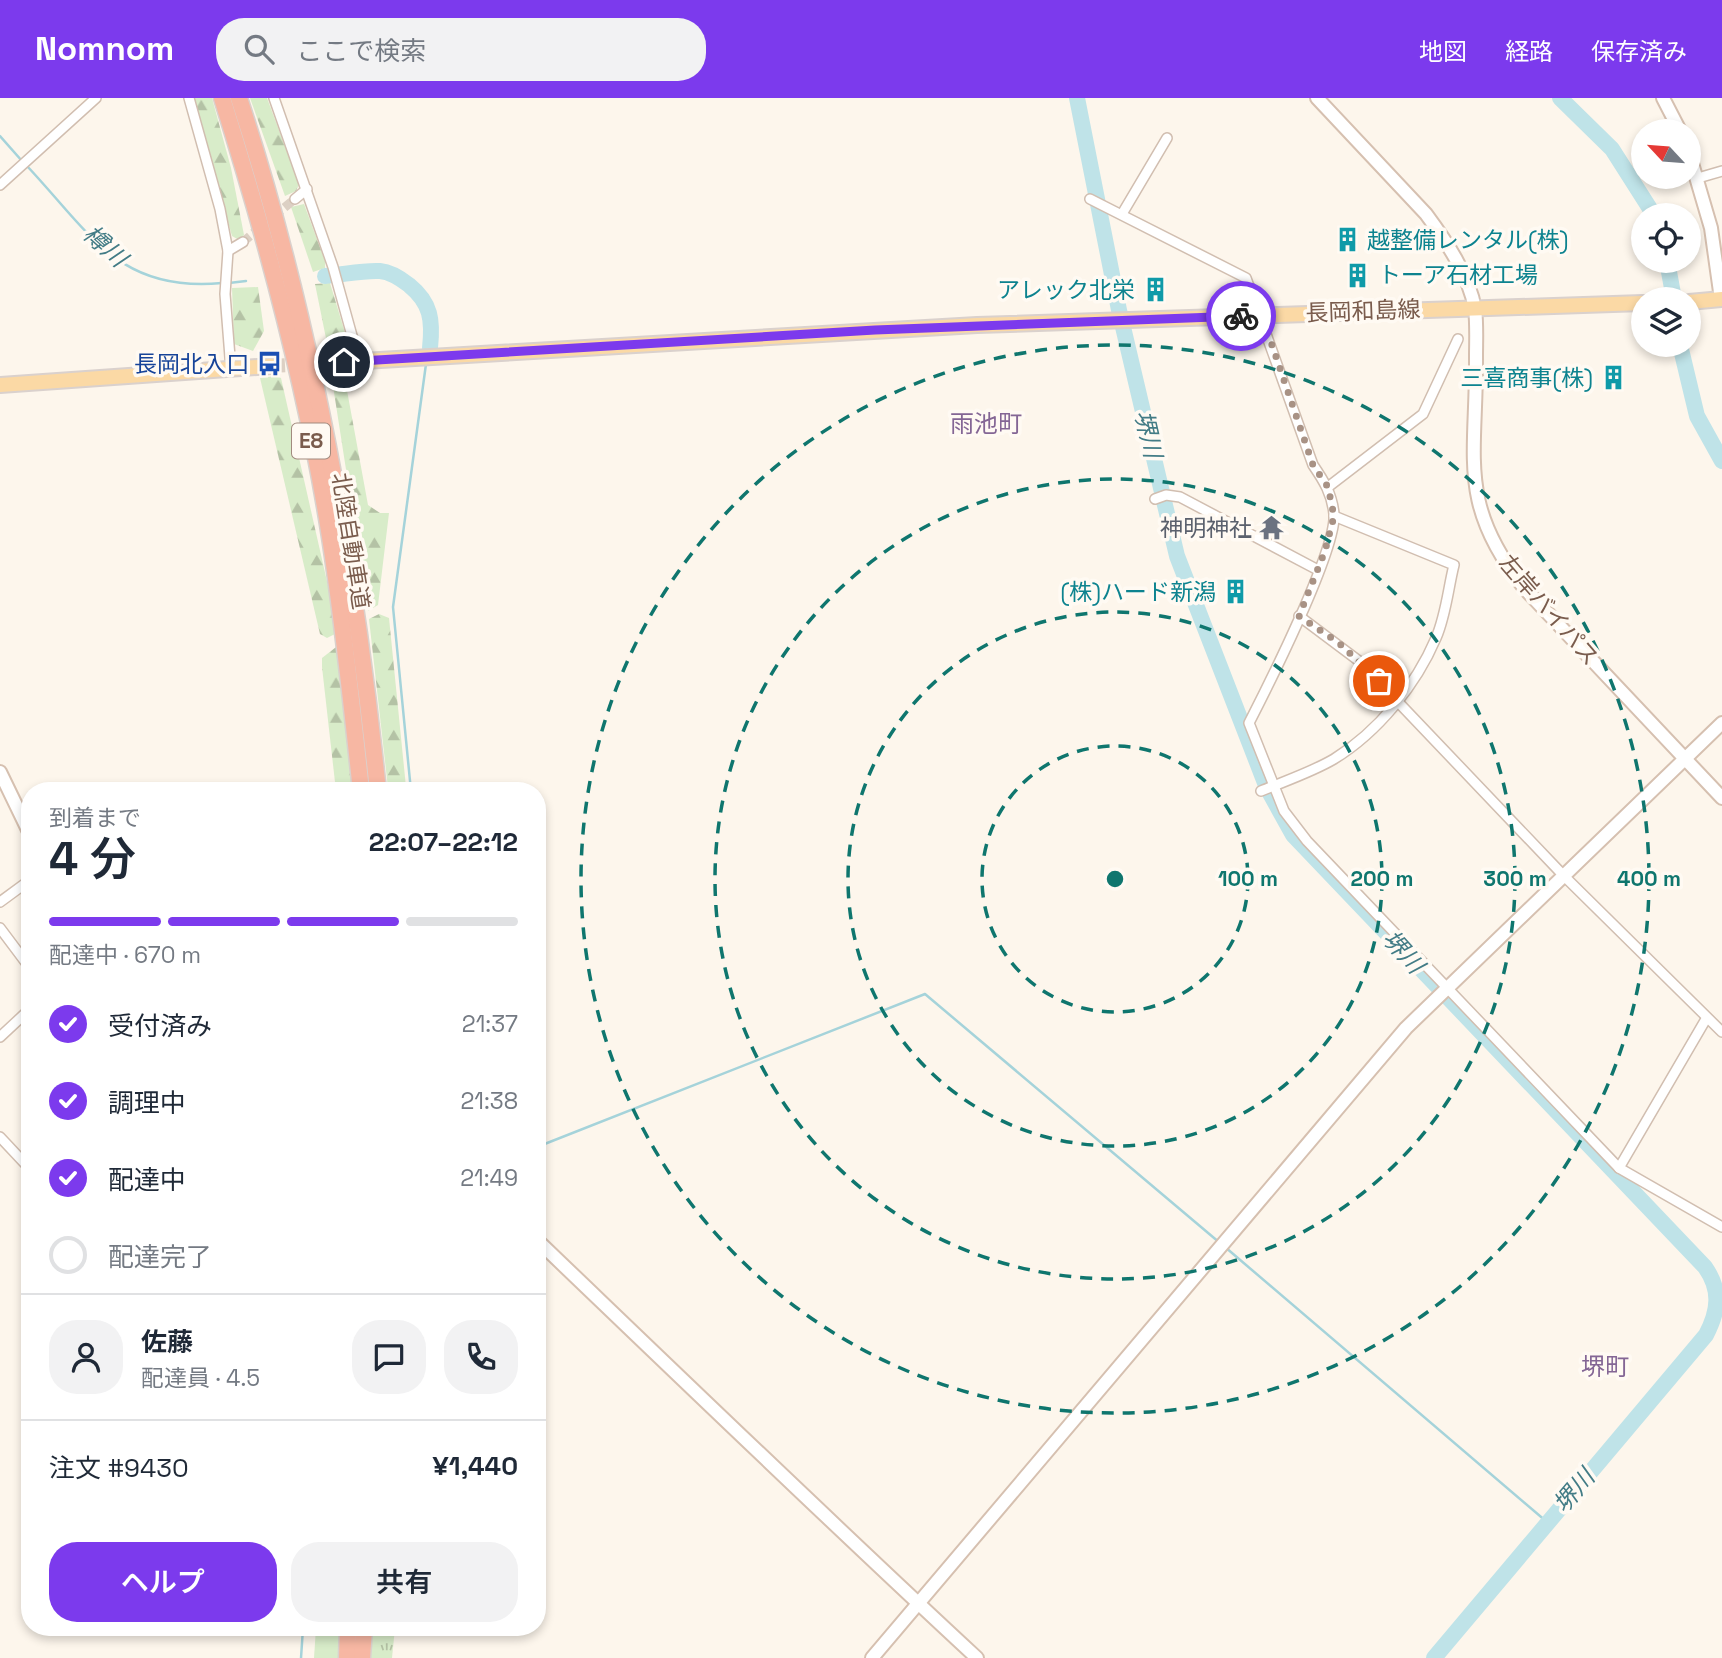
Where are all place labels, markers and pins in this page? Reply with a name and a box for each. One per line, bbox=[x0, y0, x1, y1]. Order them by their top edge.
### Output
place label: 越整備レンタル(株) bbox=[1367, 225, 1568, 255]
building icon: 越整備レンタル(株) bbox=[1333, 226, 1361, 254]
place label: トーア石材工場 bbox=[1378, 260, 1538, 290]
building icon: トーア石材工場 bbox=[1344, 261, 1372, 289]
place label: アレック北栄 bbox=[997, 275, 1135, 305]
building icon: アレック北栄 bbox=[1141, 276, 1169, 304]
pin bbox=[314, 332, 374, 392]
place label: 長岡北入口 bbox=[134, 349, 249, 379]
bus stop icon: 長岡北入口 bbox=[255, 350, 283, 378]
place label: 三喜商事(株) bbox=[1461, 363, 1593, 393]
building icon: 三喜商事(株) bbox=[1599, 364, 1627, 392]
place label: 神明神社 bbox=[1160, 513, 1252, 543]
temple icon: 神明神社 bbox=[1258, 514, 1286, 542]
place label: (株)ハード新潟 bbox=[1061, 577, 1216, 607]
building icon: (株)ハード新潟 bbox=[1222, 578, 1250, 606]
pin bbox=[1349, 651, 1409, 711]
centre of rings bbox=[1103, 867, 1127, 891]

